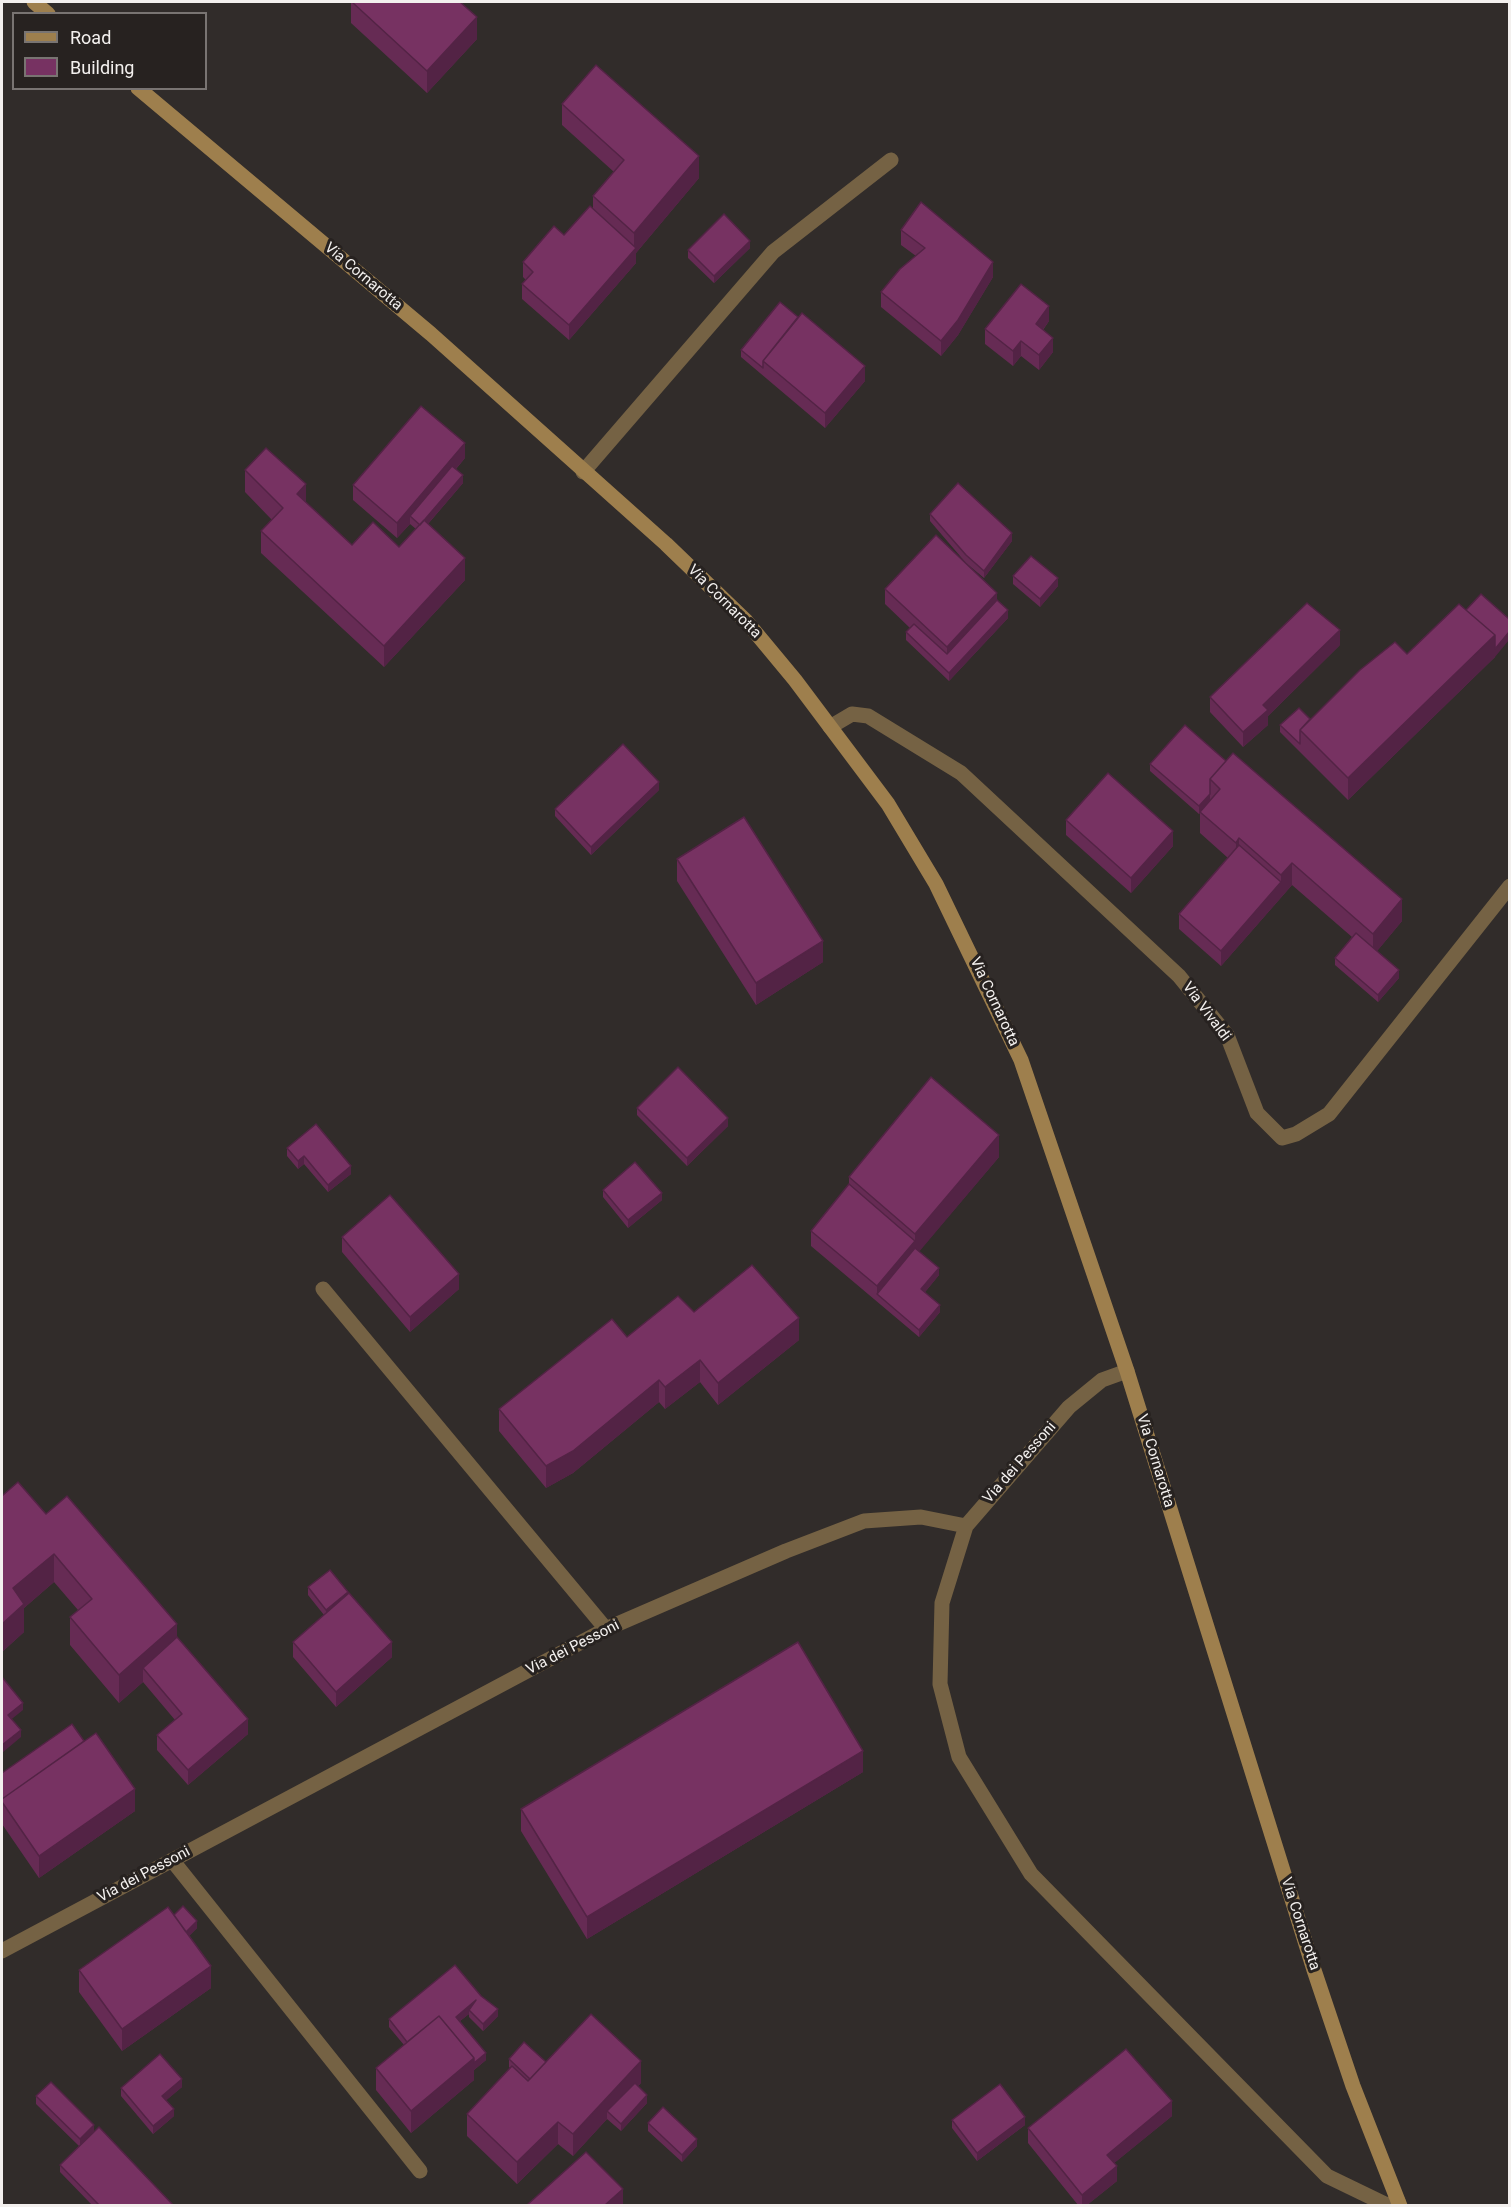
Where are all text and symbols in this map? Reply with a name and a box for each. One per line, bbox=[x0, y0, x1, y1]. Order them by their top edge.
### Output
legend bbox=[12, 12, 207, 90]
text: Road bbox=[70, 27, 111, 48]
text: Building bbox=[70, 57, 134, 78]
street label: Via Cornarotta bbox=[320, 239, 406, 315]
street label: Via Cornarotta bbox=[684, 562, 764, 642]
street label: Via Cornarotta bbox=[965, 955, 1023, 1049]
street label: Via Vivaldi bbox=[1178, 979, 1234, 1045]
street label: Via Cornarotta bbox=[1132, 1412, 1178, 1510]
street label: Via dei Pessoni bbox=[980, 1419, 1060, 1507]
street label: Via dei Pessoni bbox=[523, 1617, 623, 1679]
street label: Via dei Pessoni bbox=[95, 1843, 193, 1907]
street label: Via Cornarotta bbox=[1277, 1875, 1323, 1973]

